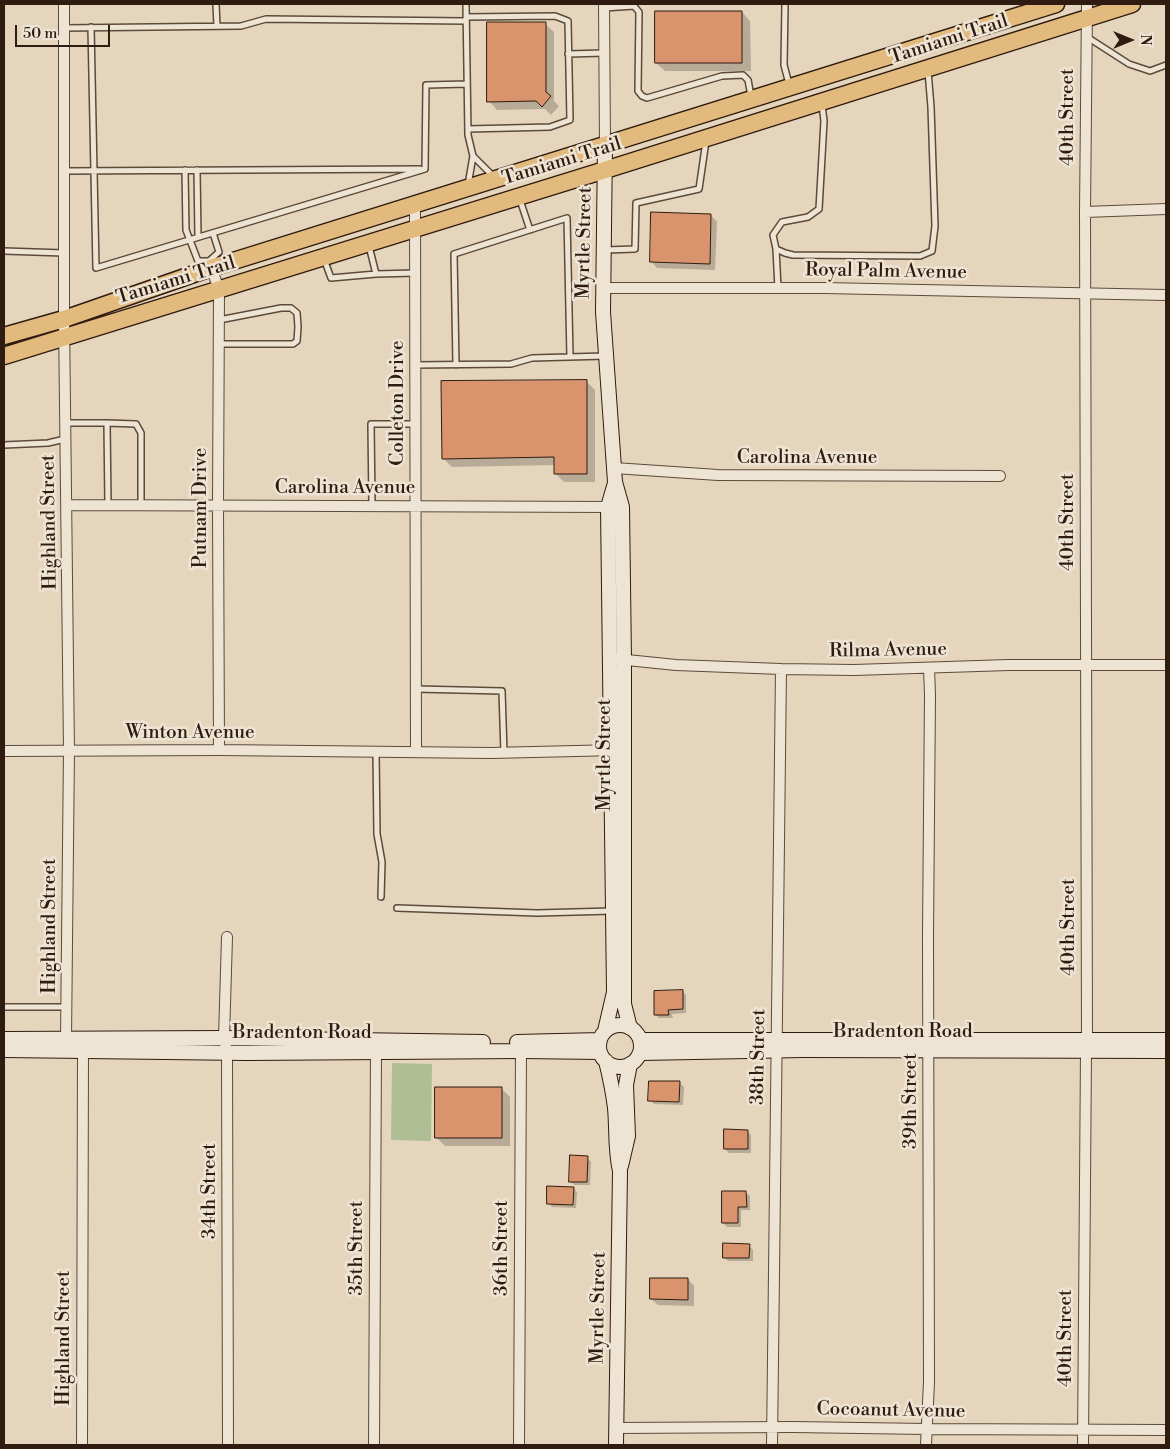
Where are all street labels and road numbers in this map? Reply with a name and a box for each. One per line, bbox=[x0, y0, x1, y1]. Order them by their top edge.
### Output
street label: Tamiami Trail bbox=[887, 10, 1011, 70]
street label: 40th Street bbox=[1057, 68, 1079, 166]
street label: Tamiami Trail bbox=[500, 133, 624, 191]
street label: Myrtle Street bbox=[573, 187, 597, 299]
street label: Tamiami Trail bbox=[114, 252, 238, 310]
street label: Royal Palm Avenue bbox=[805, 259, 967, 285]
street label: Colleton Drive bbox=[387, 340, 409, 466]
street label: Carolina Avenue bbox=[737, 447, 877, 469]
street label: Putnam Drive bbox=[190, 448, 212, 568]
street label: Highland Street bbox=[37, 454, 63, 590]
street label: 40th Street bbox=[1057, 473, 1079, 571]
street label: Carolina Avenue bbox=[275, 477, 415, 499]
street label: Rilma Avenue bbox=[829, 639, 947, 663]
street label: Myrtle Street bbox=[594, 699, 616, 811]
street label: Winton Avenue bbox=[125, 722, 255, 744]
street label: Highland Street bbox=[39, 858, 61, 994]
street label: 40th Street bbox=[1058, 878, 1080, 976]
street label: 38th Street bbox=[747, 1009, 771, 1105]
street label: Bradenton Road bbox=[833, 1021, 973, 1043]
street label: Bradenton Road bbox=[232, 1022, 372, 1044]
street label: 39th Street bbox=[900, 1053, 922, 1149]
street label: 34th Street bbox=[199, 1143, 221, 1239]
street label: 36th Street bbox=[491, 1200, 513, 1296]
street label: 35th Street bbox=[346, 1201, 368, 1295]
street label: Myrtle Street bbox=[587, 1252, 611, 1364]
street label: Highland Street bbox=[53, 1270, 75, 1406]
street label: 40th Street bbox=[1055, 1289, 1077, 1387]
street label: Cocoanut Avenue bbox=[816, 1398, 966, 1424]

